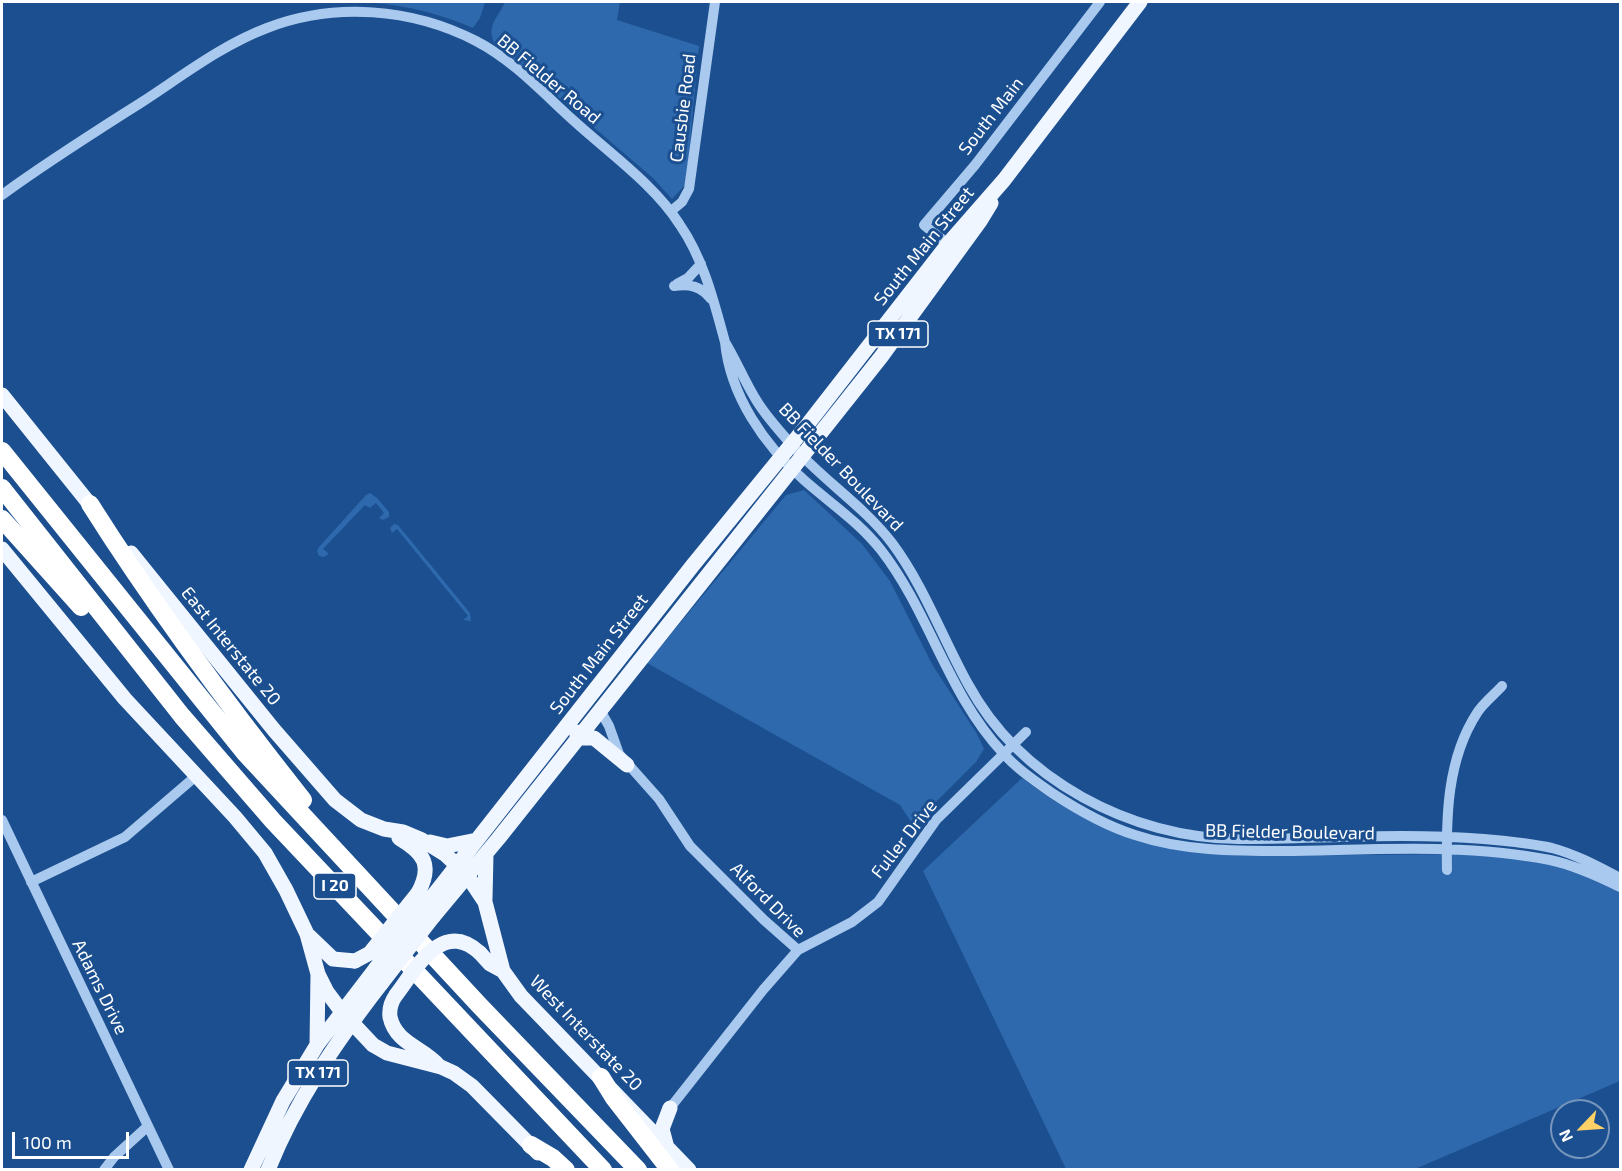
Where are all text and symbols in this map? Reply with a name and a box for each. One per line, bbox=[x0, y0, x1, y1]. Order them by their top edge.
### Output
street label: BB Fielder Road bbox=[493, 30, 605, 128]
street label: Causbie Road bbox=[666, 52, 700, 164]
street label: South Main bbox=[954, 73, 1028, 159]
street label: South Main Street bbox=[869, 182, 979, 310]
road number: TX 171 bbox=[868, 321, 928, 347]
street label: BB Fielder Boulevard bbox=[774, 398, 908, 536]
street label: East Interstate 20 bbox=[177, 582, 285, 710]
street label: South Main Street bbox=[545, 590, 653, 718]
street label: Fuller Drive bbox=[867, 795, 941, 883]
street label: BB Fielder Boulevard bbox=[1205, 820, 1375, 844]
street label: Alford Drive bbox=[726, 858, 810, 942]
road number: I 20 bbox=[314, 873, 356, 899]
street label: Adams Drive bbox=[68, 936, 132, 1038]
street label: West Interstate 20 bbox=[525, 971, 647, 1095]
road number: TX 171 bbox=[288, 1060, 348, 1086]
north arrow bbox=[1550, 1099, 1610, 1159]
scale bar bbox=[15, 1120, 132, 1158]
text: N bbox=[1554, 1127, 1576, 1145]
text: 100 m bbox=[23, 1131, 72, 1153]

